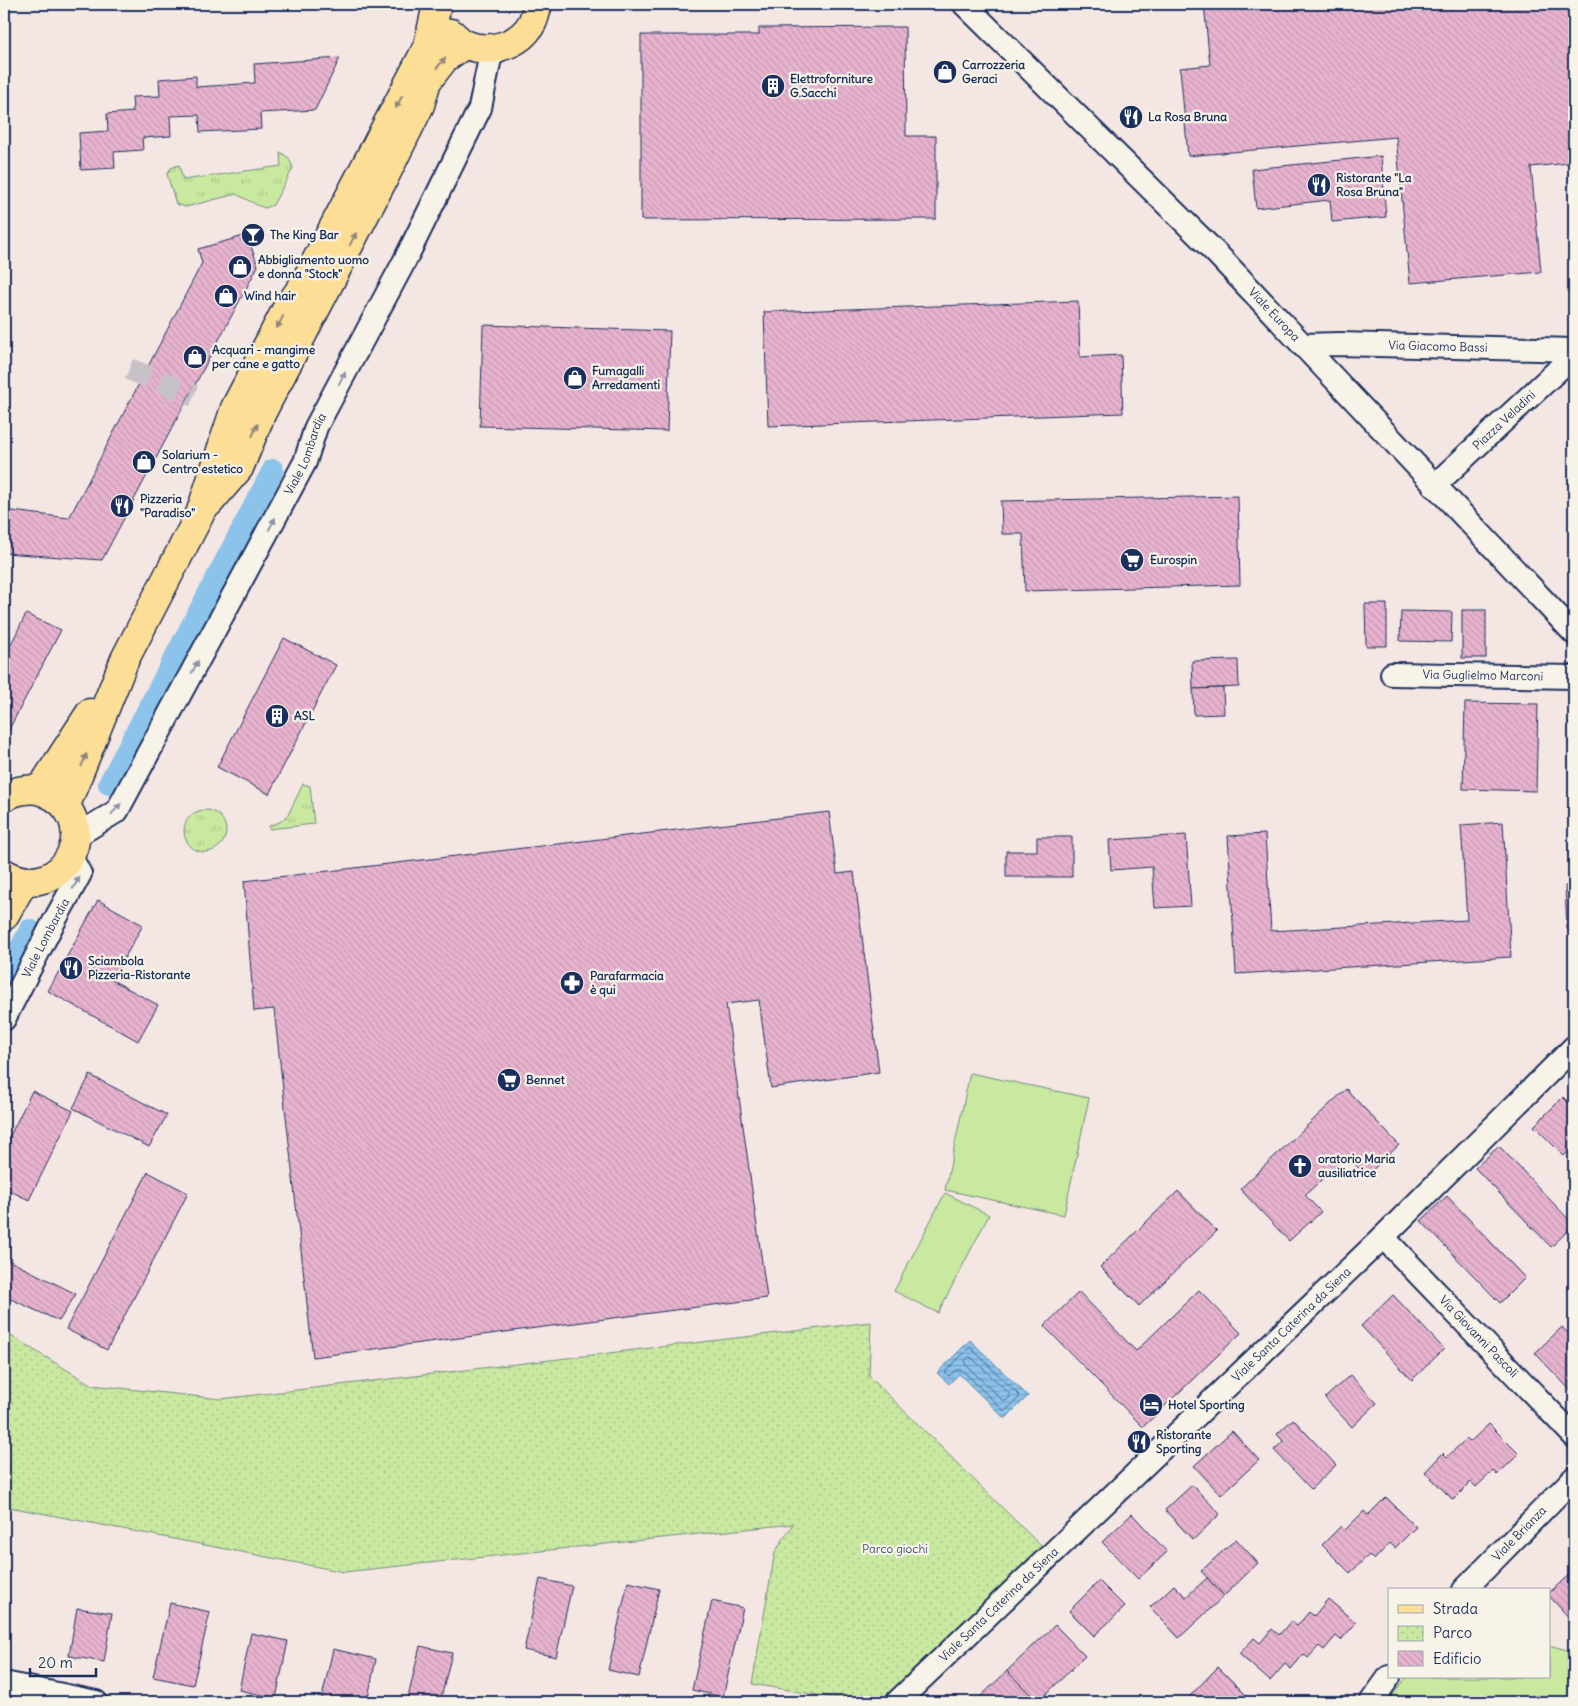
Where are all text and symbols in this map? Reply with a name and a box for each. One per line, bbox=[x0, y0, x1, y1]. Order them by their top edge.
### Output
one-way arrow bbox=[436, 57, 447, 70]
place label: Carrozzeria Geraci bbox=[962, 57, 1025, 86]
shop icon: Carrozzeria Geraci bbox=[932, 59, 958, 85]
place label: Elettroforniture G.Sacchi bbox=[790, 71, 873, 100]
building icon: Elettroforniture G.Sacchi bbox=[760, 73, 786, 99]
one-way arrow bbox=[395, 95, 403, 109]
restaurant icon: La Rosa Bruna bbox=[1118, 104, 1144, 130]
place label: La Rosa Bruna bbox=[1148, 109, 1227, 124]
place label: Ristorante "La Rosa Bruna" bbox=[1336, 170, 1412, 199]
restaurant icon: Ristorante "La Rosa Bruna" bbox=[1306, 172, 1332, 198]
bar icon: The King Bar bbox=[240, 222, 266, 248]
place label: The King Bar bbox=[270, 227, 339, 243]
one-way arrow bbox=[349, 232, 358, 246]
place label: Abbigliamento uomo e donna "Stock" bbox=[258, 252, 369, 281]
shop icon: Abbigliamento uomo e donna "Stock" bbox=[227, 254, 253, 280]
shop icon: Wind hair bbox=[213, 283, 239, 309]
street label: Viale Europa bbox=[1246, 284, 1303, 344]
place label: Wind hair bbox=[244, 288, 296, 303]
one-way arrow bbox=[276, 314, 284, 329]
street label: Via Giacomo Bassi bbox=[1388, 337, 1488, 355]
place label: Acquari - mangime per cane e gatto bbox=[212, 342, 316, 372]
shop icon: Acquari - mangime per cane e gatto bbox=[182, 344, 208, 370]
place label: Fumagalli Arredamenti bbox=[592, 363, 660, 392]
shop icon: Fumagalli Arredamenti bbox=[562, 365, 588, 391]
one-way arrow bbox=[338, 371, 346, 386]
street label: Piazza Veladini bbox=[1469, 387, 1538, 453]
street label: Viale Lombardia bbox=[281, 410, 329, 497]
one-way arrow bbox=[251, 422, 259, 437]
place label: Solarium - Centro estetico bbox=[162, 447, 243, 476]
shop icon: Solarium - Centro estetico bbox=[131, 449, 157, 475]
place label: Pizzeria "Paradiso" bbox=[140, 491, 195, 520]
restaurant icon: Pizzeria "Paradiso" bbox=[109, 493, 135, 519]
one-way arrow bbox=[268, 517, 276, 532]
supermarket icon: Eurospin bbox=[1119, 547, 1145, 573]
place label: Eurospin bbox=[1150, 552, 1197, 568]
one-way arrow bbox=[190, 661, 199, 674]
street label: Via Guglielmo Marconi bbox=[1423, 667, 1543, 683]
building icon: ASL bbox=[264, 703, 290, 729]
place label: ASL bbox=[294, 708, 315, 723]
one-way arrow bbox=[80, 752, 88, 767]
one-way arrow bbox=[110, 803, 122, 815]
one-way arrow bbox=[71, 876, 80, 889]
street label: Viale Lombardia bbox=[18, 895, 72, 980]
place label: Sciambola Pizzeria-Ristorante bbox=[88, 953, 191, 982]
restaurant icon: Sciambola Pizzeria-Ristorante bbox=[58, 955, 84, 981]
place label: Parafarmacia è qui bbox=[590, 968, 664, 998]
pharmacy icon: Parafarmacia è qui bbox=[559, 970, 585, 996]
supermarket icon: Bennet bbox=[496, 1067, 522, 1093]
place label: Bennet bbox=[526, 1072, 566, 1087]
place label: oratorio Maria ausiliatrice bbox=[1318, 1151, 1395, 1180]
church icon: oratorio Maria ausiliatrice bbox=[1287, 1153, 1313, 1179]
street label: Viale Santa Caterina da Siena bbox=[1229, 1264, 1354, 1385]
street label: Via Giovanni Pascoli bbox=[1436, 1292, 1522, 1380]
hotel icon: Hotel Sporting bbox=[1138, 1392, 1164, 1418]
place label: Hotel Sporting bbox=[1168, 1397, 1245, 1413]
place label: Ristorante Sporting bbox=[1156, 1427, 1212, 1457]
restaurant icon: Ristorante Sporting bbox=[1126, 1429, 1152, 1455]
street label: Viale Brianza bbox=[1489, 1503, 1549, 1564]
park label: Parco giochi bbox=[862, 1541, 928, 1556]
street label: Viale Santa Caterina da Siena bbox=[936, 1544, 1061, 1665]
legend bbox=[1388, 1588, 1550, 1678]
text: Strada bbox=[1433, 1599, 1478, 1618]
text: Parco bbox=[1433, 1623, 1472, 1642]
scale bar bbox=[30, 1646, 96, 1678]
text: Edificio bbox=[1433, 1649, 1481, 1668]
text: 20 m bbox=[38, 1653, 73, 1672]

